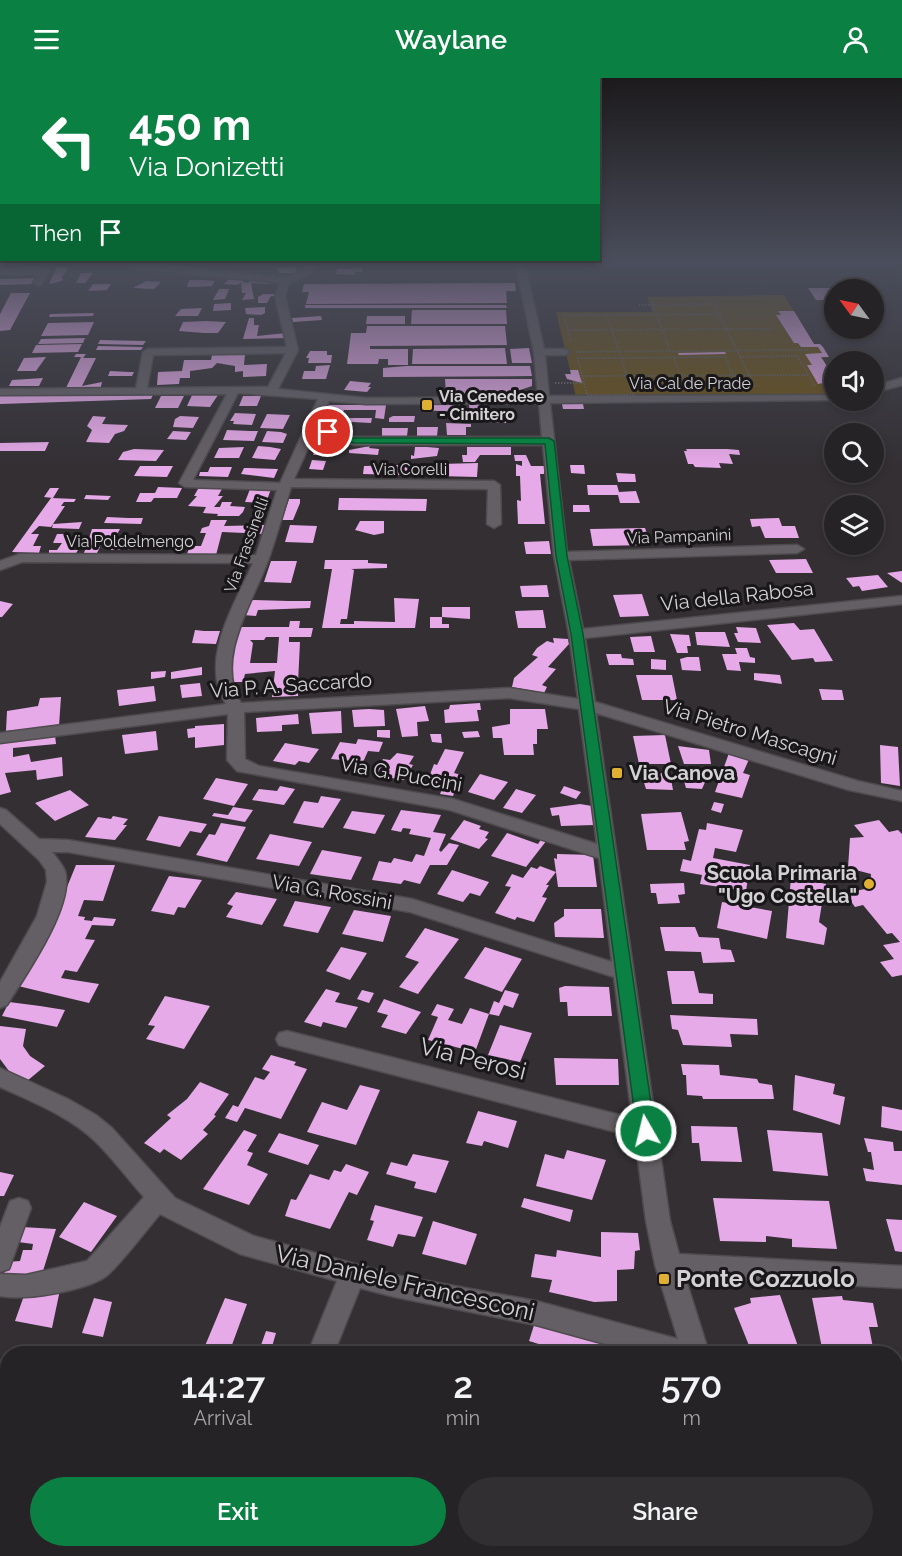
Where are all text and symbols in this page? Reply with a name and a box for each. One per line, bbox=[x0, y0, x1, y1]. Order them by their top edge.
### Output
icon: menu bbox=[30, 23, 63, 56]
icon: person bbox=[839, 23, 872, 56]
text: Waylane bbox=[395, 24, 507, 55]
text: 450 m bbox=[129, 101, 251, 150]
icon: left bbox=[30, 102, 108, 180]
text: Via Donizetti bbox=[129, 151, 285, 182]
icon: arrive bbox=[94, 216, 127, 249]
text: Then bbox=[30, 220, 82, 246]
north arrow bbox=[824, 279, 884, 339]
map controls bbox=[824, 279, 884, 555]
button: sound bbox=[824, 351, 884, 411]
street label: Via Cal de Prade bbox=[629, 374, 751, 393]
place label: Via Cenedese - Cimitero bbox=[439, 387, 545, 424]
marker: Via Cenedese - Cimitero bbox=[420, 398, 434, 412]
pin bbox=[302, 406, 353, 457]
icon: arrive bbox=[311, 415, 344, 448]
button: search bbox=[824, 423, 884, 483]
street label: Via Corelli bbox=[373, 460, 447, 479]
street label: Via Frassinelli bbox=[220, 495, 273, 595]
button: layers bbox=[824, 495, 884, 555]
street label: Via Pampanini bbox=[626, 525, 732, 548]
street label: Via Poldelmengo bbox=[66, 532, 194, 551]
street label: Via della Rabosa bbox=[659, 576, 815, 616]
street label: Via P. A. Saccardo bbox=[209, 667, 373, 703]
street label: Via Pietro Mascagni bbox=[660, 694, 840, 770]
street label: Via G. Puccini bbox=[338, 751, 464, 797]
place label: Via Canova bbox=[629, 761, 735, 785]
marker: Via Canova bbox=[610, 766, 624, 780]
place label: Scuola Primaria "Ugo Costella" bbox=[707, 861, 857, 908]
street label: Via G. Rossini bbox=[270, 870, 394, 914]
marker: Scuola Primaria "Ugo Costella" bbox=[862, 877, 876, 891]
street label: Via Perosi bbox=[417, 1031, 529, 1086]
position arrow bbox=[614, 1099, 678, 1163]
street label: Via Daniele Francesconi bbox=[273, 1239, 537, 1326]
place label: Ponte Cozzuolo bbox=[676, 1264, 855, 1293]
marker: Ponte Cozzuolo bbox=[657, 1272, 671, 1286]
text: 14:27 bbox=[181, 1364, 265, 1406]
text: 2 bbox=[453, 1364, 473, 1406]
text: 570 bbox=[661, 1364, 722, 1406]
text: Arrival bbox=[194, 1406, 252, 1430]
text: min bbox=[446, 1406, 480, 1430]
text: m bbox=[682, 1406, 701, 1430]
button: Exit bbox=[30, 1477, 446, 1546]
button: Share bbox=[458, 1477, 873, 1546]

